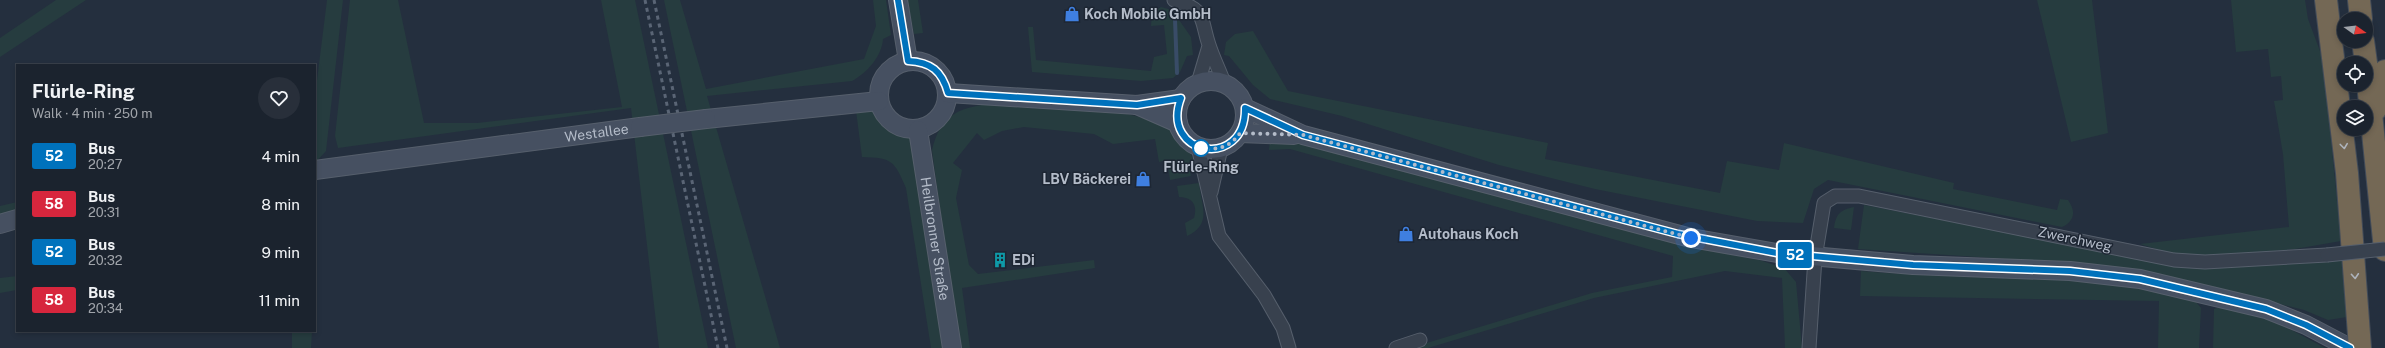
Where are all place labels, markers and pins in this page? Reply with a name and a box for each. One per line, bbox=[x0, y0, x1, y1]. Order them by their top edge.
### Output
shop icon: Koch Mobile GmbH bbox=[1063, 5, 1081, 23]
place label: Koch Mobile GmbH bbox=[1084, 6, 1211, 22]
marker: Flürle-Ring bbox=[1192, 139, 1210, 157]
place label: Flürle-Ring bbox=[1163, 159, 1239, 175]
shop icon: LBV Bäckerei bbox=[1134, 170, 1152, 188]
place label: LBV Bäckerei bbox=[1042, 171, 1131, 187]
shop icon: Autohaus Koch bbox=[1397, 225, 1415, 243]
place label: Autohaus Koch bbox=[1418, 226, 1519, 242]
building icon: EDi bbox=[991, 251, 1009, 269]
place label: EDi bbox=[1012, 252, 1035, 268]

